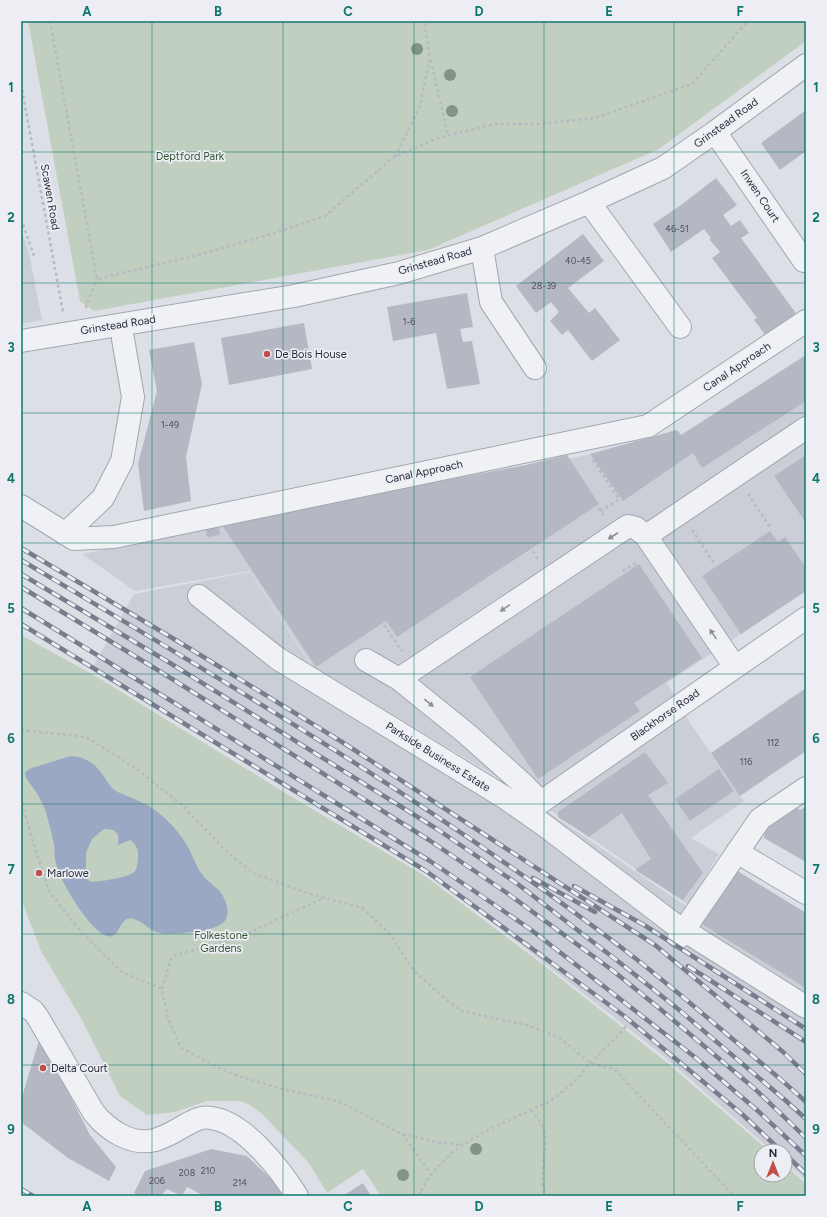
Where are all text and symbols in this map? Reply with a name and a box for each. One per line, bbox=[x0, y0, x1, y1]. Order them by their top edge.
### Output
text: A bbox=[82, 4, 92, 19]
text: B bbox=[214, 4, 222, 19]
text: C bbox=[343, 4, 353, 19]
text: D bbox=[474, 4, 484, 19]
text: E bbox=[605, 4, 613, 19]
text: F bbox=[736, 4, 744, 19]
text: 1 bbox=[8, 80, 14, 95]
text: 1 bbox=[813, 80, 819, 95]
street label: Grinstead Road bbox=[691, 95, 761, 151]
park label: Deptford Park bbox=[156, 150, 225, 163]
street label: Scawen Road bbox=[38, 163, 62, 231]
street label: Inwen Court bbox=[738, 167, 782, 225]
text: 2 bbox=[7, 210, 15, 225]
text: 2 bbox=[812, 210, 820, 225]
house number: 46-51 bbox=[665, 223, 689, 234]
street label: Grinstead Road bbox=[397, 244, 473, 278]
house number: 40-45 bbox=[565, 255, 591, 266]
house number: 28-39 bbox=[532, 280, 556, 291]
street label: Grinstead Road bbox=[79, 313, 157, 337]
house number: 1-6 bbox=[403, 316, 415, 327]
text: 3 bbox=[7, 340, 15, 355]
street label: Canal Approach bbox=[701, 340, 773, 394]
text: 3 bbox=[812, 340, 820, 355]
place label: De Bois House bbox=[275, 348, 347, 361]
marker: De Bois House bbox=[262, 349, 272, 359]
house number: 1-49 bbox=[161, 419, 179, 430]
street label: Canal Approach bbox=[384, 457, 464, 487]
text: 4 bbox=[7, 471, 15, 486]
text: 4 bbox=[812, 471, 820, 486]
one-way arrow bbox=[608, 532, 618, 540]
text: 5 bbox=[7, 601, 15, 616]
text: 5 bbox=[812, 601, 820, 616]
one-way arrow bbox=[499, 604, 510, 612]
one-way arrow bbox=[709, 629, 717, 640]
street label: Blackhorse Road bbox=[628, 686, 702, 744]
one-way arrow bbox=[424, 699, 435, 708]
street label: Parkside Business Estate bbox=[383, 719, 493, 795]
text: 6 bbox=[7, 731, 15, 746]
text: 6 bbox=[812, 731, 820, 746]
house number: 112 bbox=[767, 737, 779, 748]
house number: 116 bbox=[740, 756, 752, 767]
text: 7 bbox=[7, 862, 15, 877]
text: 7 bbox=[812, 862, 820, 877]
place label: Marlowe bbox=[47, 867, 89, 880]
marker: Marlowe bbox=[34, 868, 44, 878]
park label: Folkestone Gardens bbox=[194, 929, 248, 955]
text: 8 bbox=[7, 992, 15, 1007]
text: 8 bbox=[812, 992, 820, 1007]
place label: Delta Court bbox=[51, 1062, 108, 1075]
marker: Delta Court bbox=[38, 1063, 48, 1073]
text: 9 bbox=[7, 1122, 15, 1137]
text: 9 bbox=[812, 1122, 820, 1137]
north arrow bbox=[753, 1143, 793, 1183]
text: N bbox=[769, 1147, 777, 1160]
house number: 210 bbox=[201, 1165, 215, 1176]
house number: 208 bbox=[179, 1167, 196, 1178]
house number: 206 bbox=[149, 1175, 165, 1186]
house number: 214 bbox=[233, 1177, 248, 1188]
text: A bbox=[82, 1199, 92, 1214]
text: B bbox=[214, 1199, 222, 1214]
text: C bbox=[343, 1199, 353, 1214]
text: D bbox=[474, 1199, 484, 1214]
text: E bbox=[605, 1199, 613, 1214]
text: F bbox=[736, 1199, 744, 1214]

